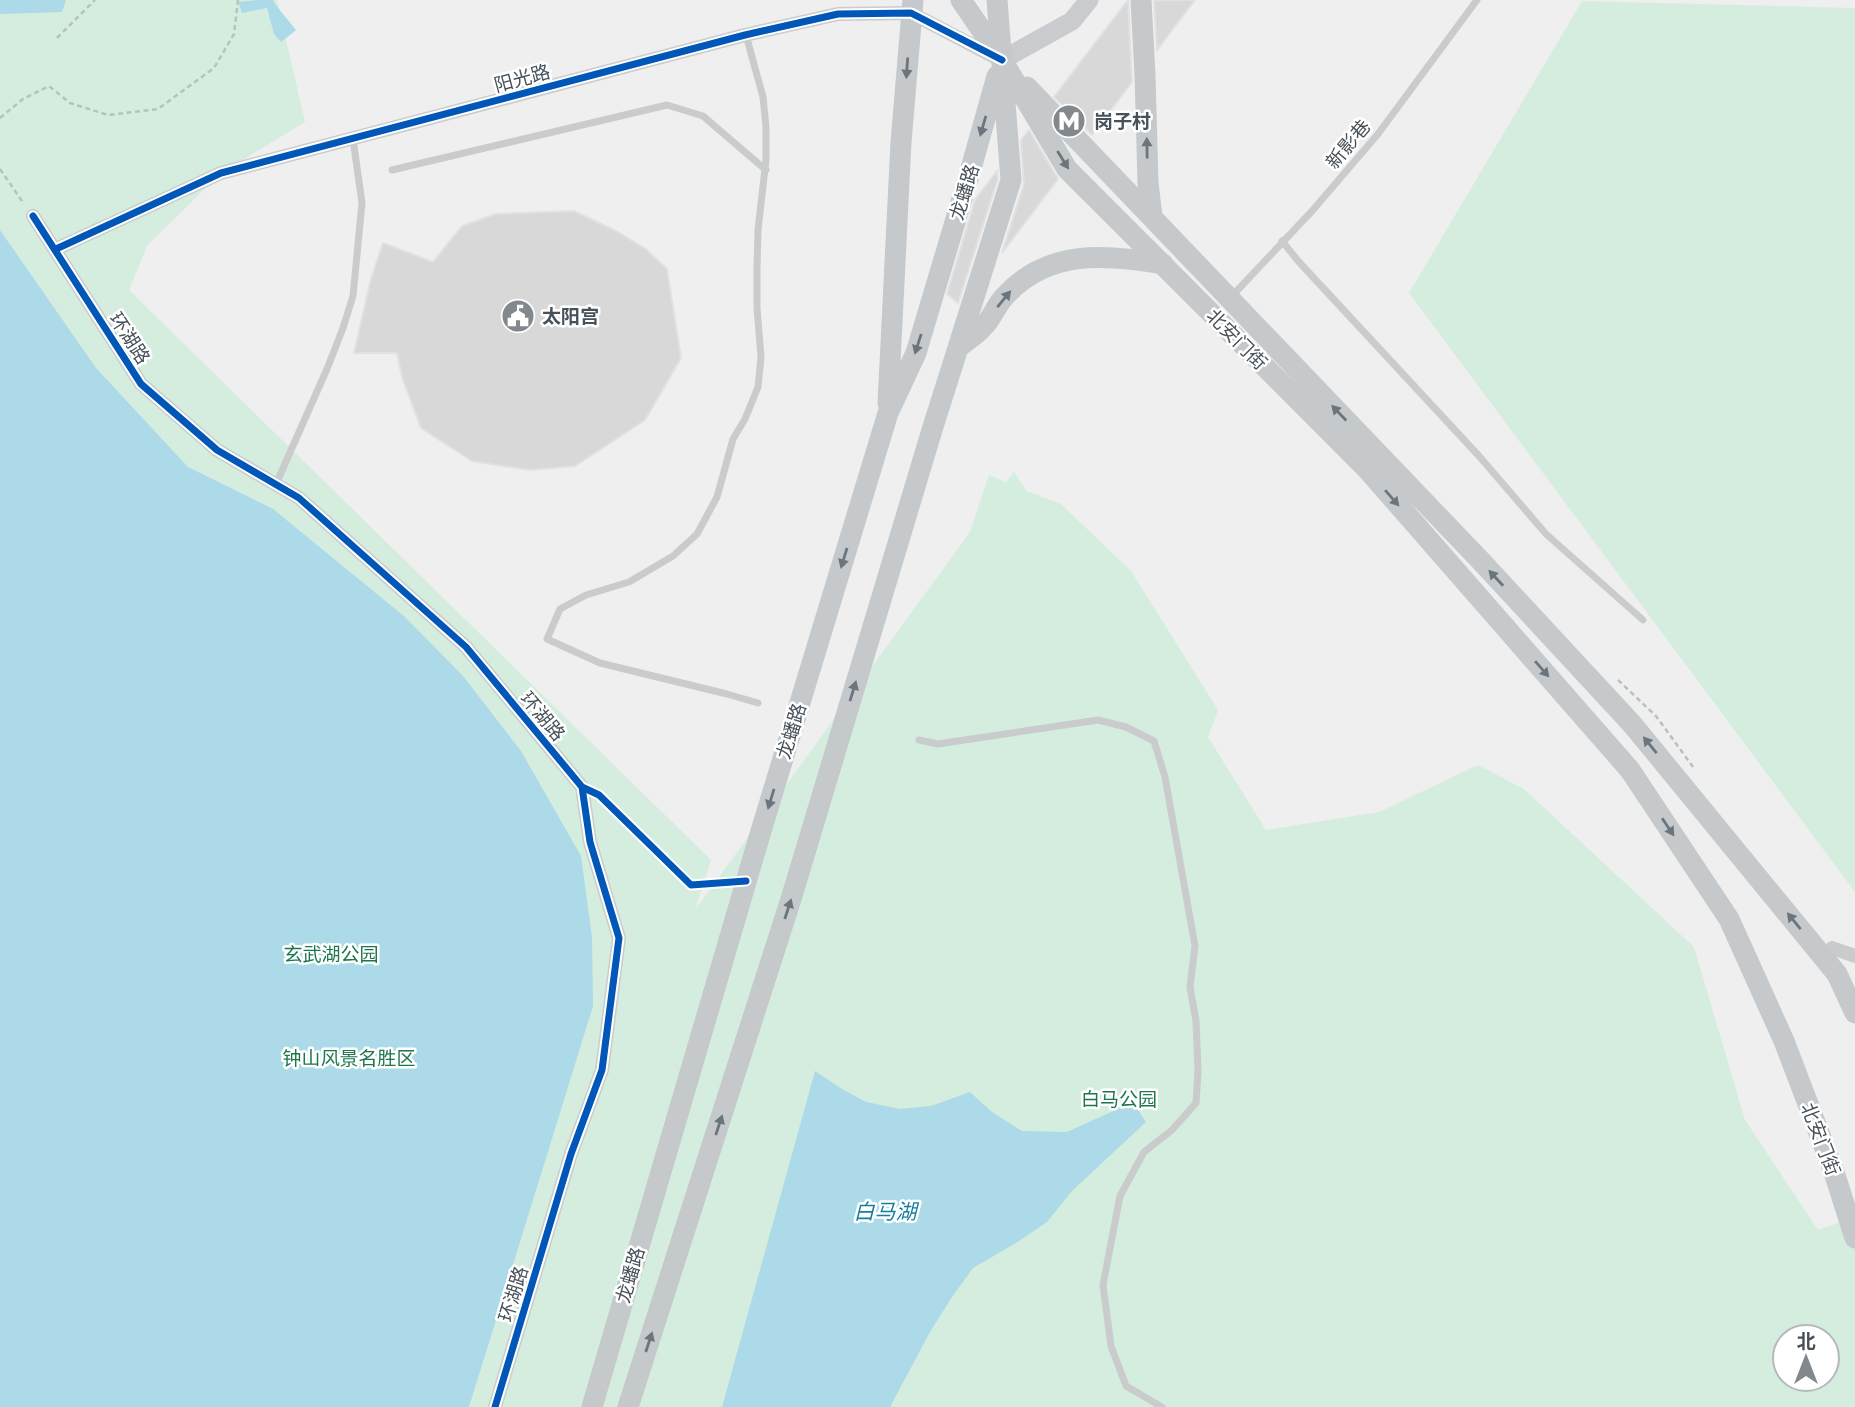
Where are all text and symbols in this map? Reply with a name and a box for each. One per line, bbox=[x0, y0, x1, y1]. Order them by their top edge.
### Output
one-way arrow bbox=[901, 57, 912, 79]
street label: 阳光路 bbox=[491, 59, 552, 96]
metro station icon: 岗子村 bbox=[1050, 102, 1088, 140]
place label: 岗子村 bbox=[1094, 109, 1151, 132]
street label: 新影巷 bbox=[1320, 114, 1375, 173]
one-way arrow bbox=[978, 116, 988, 137]
one-way arrow bbox=[1141, 137, 1152, 159]
one-way arrow bbox=[1056, 150, 1069, 170]
street label: 龙蟠路 bbox=[944, 161, 983, 222]
one-way arrow bbox=[996, 290, 1011, 308]
public building icon: 太阳宫 bbox=[499, 297, 537, 335]
place label: 太阳宫 bbox=[542, 304, 599, 327]
street label: 北安门街 bbox=[1202, 304, 1272, 374]
street label: 环湖路 bbox=[105, 308, 156, 368]
one-way arrow bbox=[913, 333, 923, 354]
one-way arrow bbox=[1332, 405, 1348, 422]
one-way arrow bbox=[1384, 489, 1400, 507]
one-way arrow bbox=[838, 548, 848, 569]
one-way arrow bbox=[1488, 570, 1504, 587]
one-way arrow bbox=[1534, 660, 1550, 678]
one-way arrow bbox=[849, 680, 859, 701]
street label: 环湖路 bbox=[516, 686, 571, 745]
street label: 龙蟠路 bbox=[771, 700, 810, 761]
one-way arrow bbox=[1642, 737, 1657, 755]
one-way arrow bbox=[765, 789, 775, 810]
one-way arrow bbox=[1661, 818, 1675, 836]
one-way arrow bbox=[783, 898, 794, 919]
one-way arrow bbox=[1786, 913, 1801, 931]
park label: 玄武湖公园 bbox=[283, 942, 379, 965]
park label: 钟山风景名胜区 bbox=[282, 1046, 416, 1069]
park label: 白马公园 bbox=[1081, 1087, 1157, 1110]
street label: 北安门街 bbox=[1797, 1099, 1846, 1178]
one-way arrow bbox=[714, 1115, 724, 1136]
water label: 白马湖 bbox=[854, 1198, 919, 1224]
street label: 龙蟠路 bbox=[611, 1244, 648, 1305]
street label: 环湖路 bbox=[493, 1263, 532, 1324]
north arrow bbox=[1771, 1323, 1841, 1393]
text: 北 bbox=[1796, 1329, 1816, 1352]
one-way arrow bbox=[644, 1331, 655, 1352]

